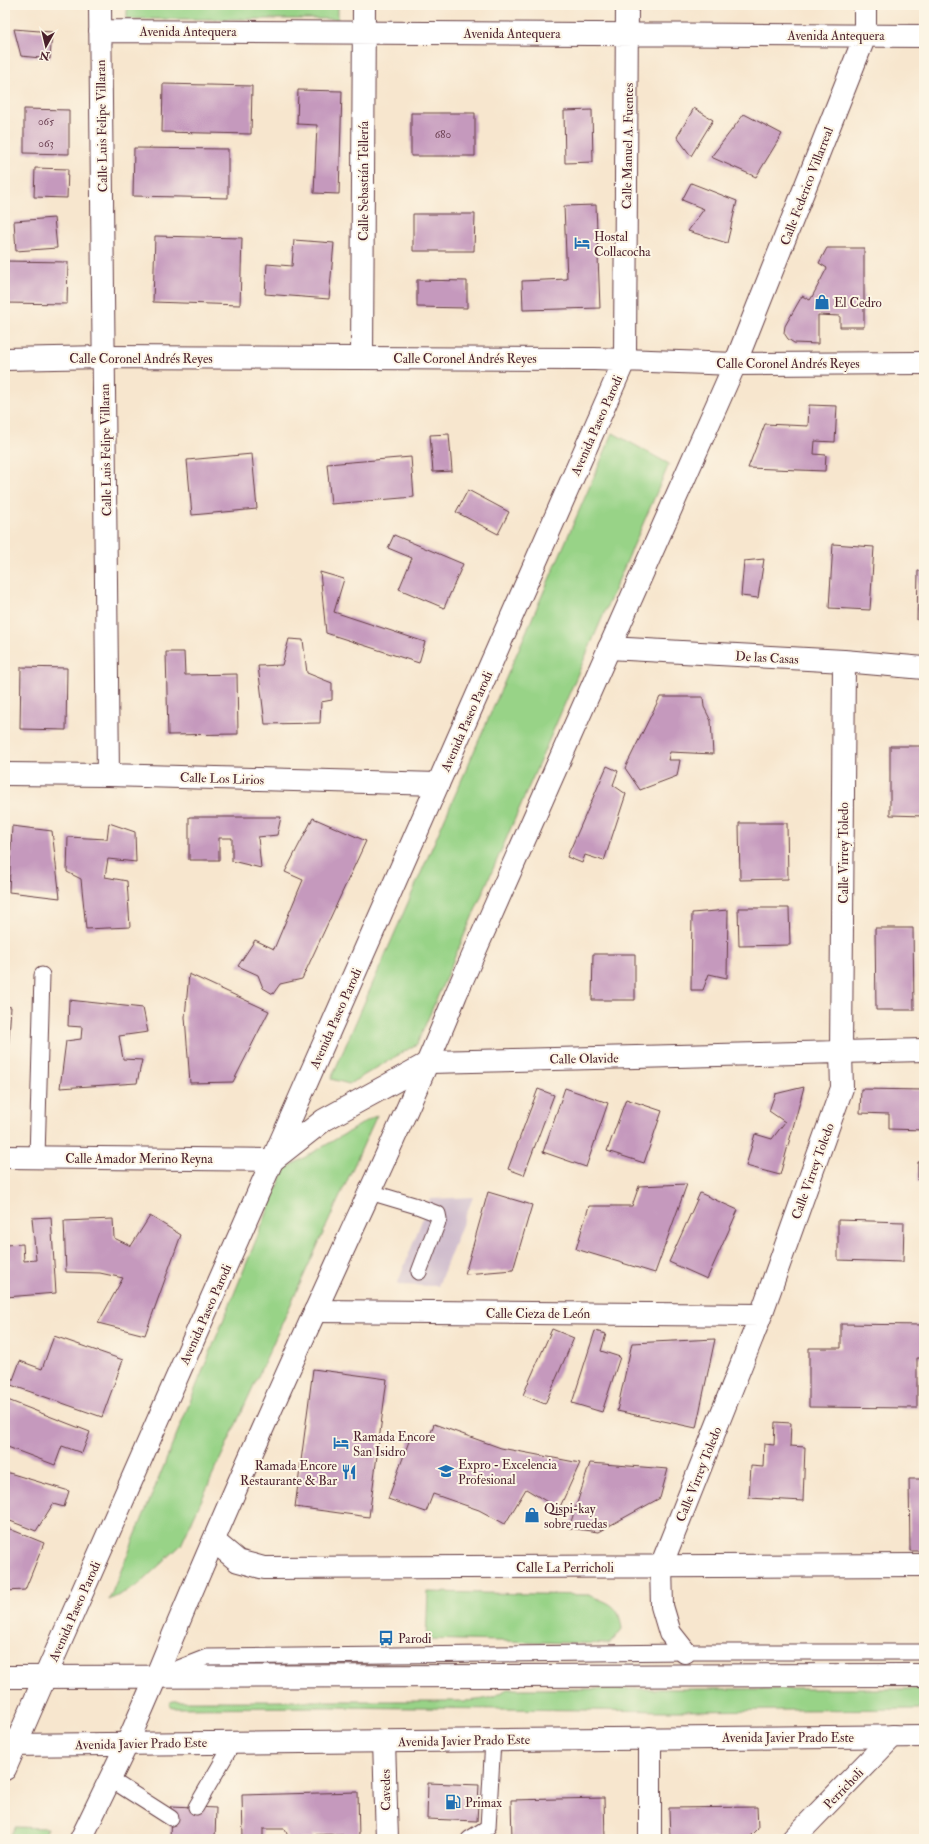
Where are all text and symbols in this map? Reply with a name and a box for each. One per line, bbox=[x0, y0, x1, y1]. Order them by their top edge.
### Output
street label: Avenida Antequera bbox=[138, 24, 237, 40]
north arrow bbox=[26, 26, 66, 66]
street label: Avenida Antequera bbox=[462, 26, 561, 42]
street label: Avenida Antequera bbox=[786, 28, 885, 44]
text: N bbox=[38, 48, 51, 63]
street label: Calle Luis Felipe Villaran bbox=[93, 59, 112, 192]
street label: Calle Manuel A. Fuentes bbox=[619, 82, 637, 209]
house number: 065 bbox=[38, 115, 54, 128]
street label: Calle Sebastián Tellería bbox=[356, 120, 372, 241]
street label: Calle Federico Villarreal bbox=[777, 124, 837, 248]
house number: 680 bbox=[435, 128, 452, 141]
house number: 063 bbox=[38, 137, 54, 150]
place label: Hostal Collacocha bbox=[594, 229, 651, 260]
hotel icon: Hostal Collacocha bbox=[573, 234, 591, 252]
shop icon: El Cedro bbox=[813, 293, 831, 311]
place label: El Cedro bbox=[834, 295, 882, 311]
street label: Calle Coronel Andrés Reyes bbox=[69, 351, 213, 368]
street label: Calle Coronel Andrés Reyes bbox=[393, 351, 537, 368]
street label: Calle Coronel Andrés Reyes bbox=[716, 356, 860, 373]
street label: Avenida Paseo Parodi bbox=[567, 372, 627, 479]
street label: Calle Luis Felipe Villaran bbox=[97, 383, 116, 516]
street label: De las Casas bbox=[735, 648, 800, 668]
street label: Avenida Paseo Parodi bbox=[437, 668, 497, 775]
street label: Calle Los Lirios bbox=[180, 770, 265, 788]
street label: Calle Virrey Toledo bbox=[836, 802, 853, 904]
street label: Avenida Paseo Parodi bbox=[306, 965, 366, 1072]
street label: Calle Olavide bbox=[549, 1050, 619, 1068]
street label: Calle Virrey Toledo bbox=[788, 1121, 839, 1222]
street label: Calle Amador Merino Reyna bbox=[65, 1151, 213, 1168]
street label: Avenida Paseo Parodi bbox=[176, 1261, 236, 1368]
street label: Calle Cieza de León bbox=[486, 1306, 591, 1322]
street label: Calle Virrey Toledo bbox=[673, 1424, 726, 1525]
place label: Ramada Encore San Isidro bbox=[353, 1429, 436, 1460]
hotel icon: Ramada Encore San Isidro bbox=[332, 1434, 350, 1452]
place label: Expro - Excelencia Profesional bbox=[458, 1457, 557, 1488]
place label: Ramada Encore Restaurante & Bar bbox=[240, 1458, 338, 1489]
school or university icon: Expro - Excelencia Profesional bbox=[437, 1462, 455, 1480]
restaurant icon: Ramada Encore Restaurante & Bar bbox=[340, 1463, 358, 1481]
place label: Qispi-kay sobre ruedas bbox=[544, 1501, 608, 1532]
shop icon: Qispi-kay sobre ruedas bbox=[523, 1506, 541, 1524]
street label: Avenida Paseo Parodi bbox=[45, 1558, 105, 1665]
street label: Calle La Perricholi bbox=[516, 1560, 614, 1576]
bus stop icon: Parodi bbox=[377, 1629, 395, 1647]
place label: Parodi bbox=[398, 1631, 432, 1647]
street label: Avenida Javier Prado Este bbox=[721, 1730, 855, 1746]
street label: Avenida Javier Prado Este bbox=[397, 1732, 531, 1750]
street label: Avenida Javier Prado Este bbox=[74, 1735, 208, 1753]
street label: Perricholi bbox=[820, 1764, 868, 1813]
street label: Cavedes bbox=[378, 1768, 394, 1811]
fuel station icon: Primax bbox=[444, 1793, 462, 1811]
place label: Primax bbox=[465, 1795, 502, 1811]

